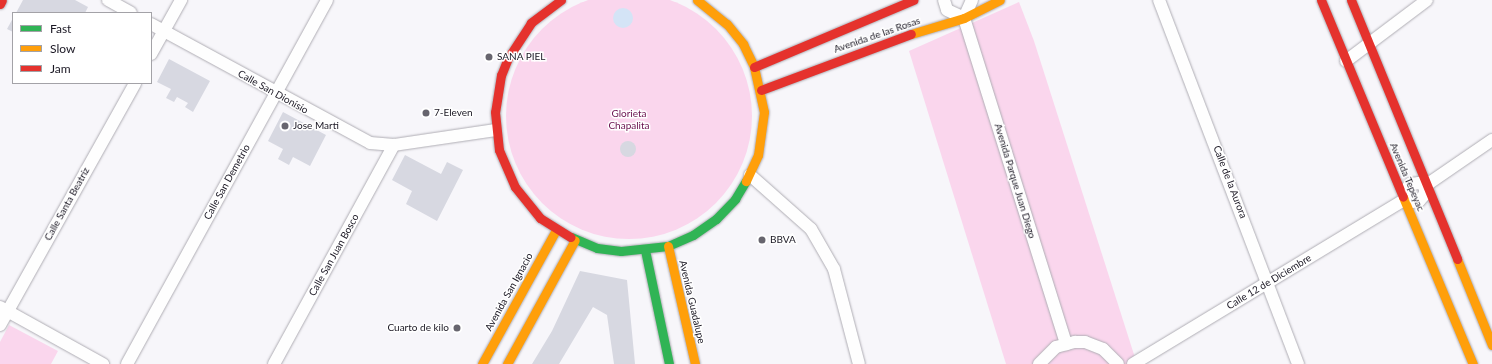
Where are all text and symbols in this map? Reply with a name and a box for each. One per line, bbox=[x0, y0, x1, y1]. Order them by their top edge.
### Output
legend bbox=[12, 12, 152, 84]
street label: Avenida de las Rosas bbox=[832, 15, 922, 55]
text: Fast bbox=[50, 21, 71, 36]
text: Slow bbox=[50, 41, 75, 56]
place label: SANA PIEL bbox=[497, 51, 546, 63]
marker: SANA PIEL bbox=[484, 52, 494, 62]
text: Jam bbox=[50, 61, 71, 76]
street label: Calle San Dionisio bbox=[236, 68, 310, 116]
place label: 7-Eleven bbox=[434, 107, 473, 119]
park label: Glorieta Chapalita bbox=[608, 107, 650, 130]
marker: 7-Eleven bbox=[421, 108, 431, 118]
place label: Jose Marti bbox=[293, 120, 339, 132]
marker: Jose Marti bbox=[280, 121, 290, 131]
street label: Avenida Parque Juan Diego bbox=[992, 122, 1038, 240]
street label: Avenida Tepeyac bbox=[1387, 141, 1427, 213]
street label: Calle San Demetrio bbox=[201, 142, 253, 222]
street label: Calle de la Aurora bbox=[1211, 144, 1249, 220]
street label: Calle Santa Beatríz bbox=[42, 165, 92, 243]
street label: Calle San Juan Bosco bbox=[306, 212, 362, 298]
place label: BBVA bbox=[770, 234, 796, 246]
marker: BBVA bbox=[757, 235, 767, 245]
street label: Avenida San Ignacio bbox=[483, 251, 535, 333]
street label: Calle 12 de Diciembre bbox=[1224, 252, 1314, 312]
street label: Avenida Guadalupe bbox=[677, 259, 707, 345]
place label: Cuarto de kilo bbox=[387, 322, 449, 334]
marker: Cuarto de kilo bbox=[452, 323, 462, 333]

